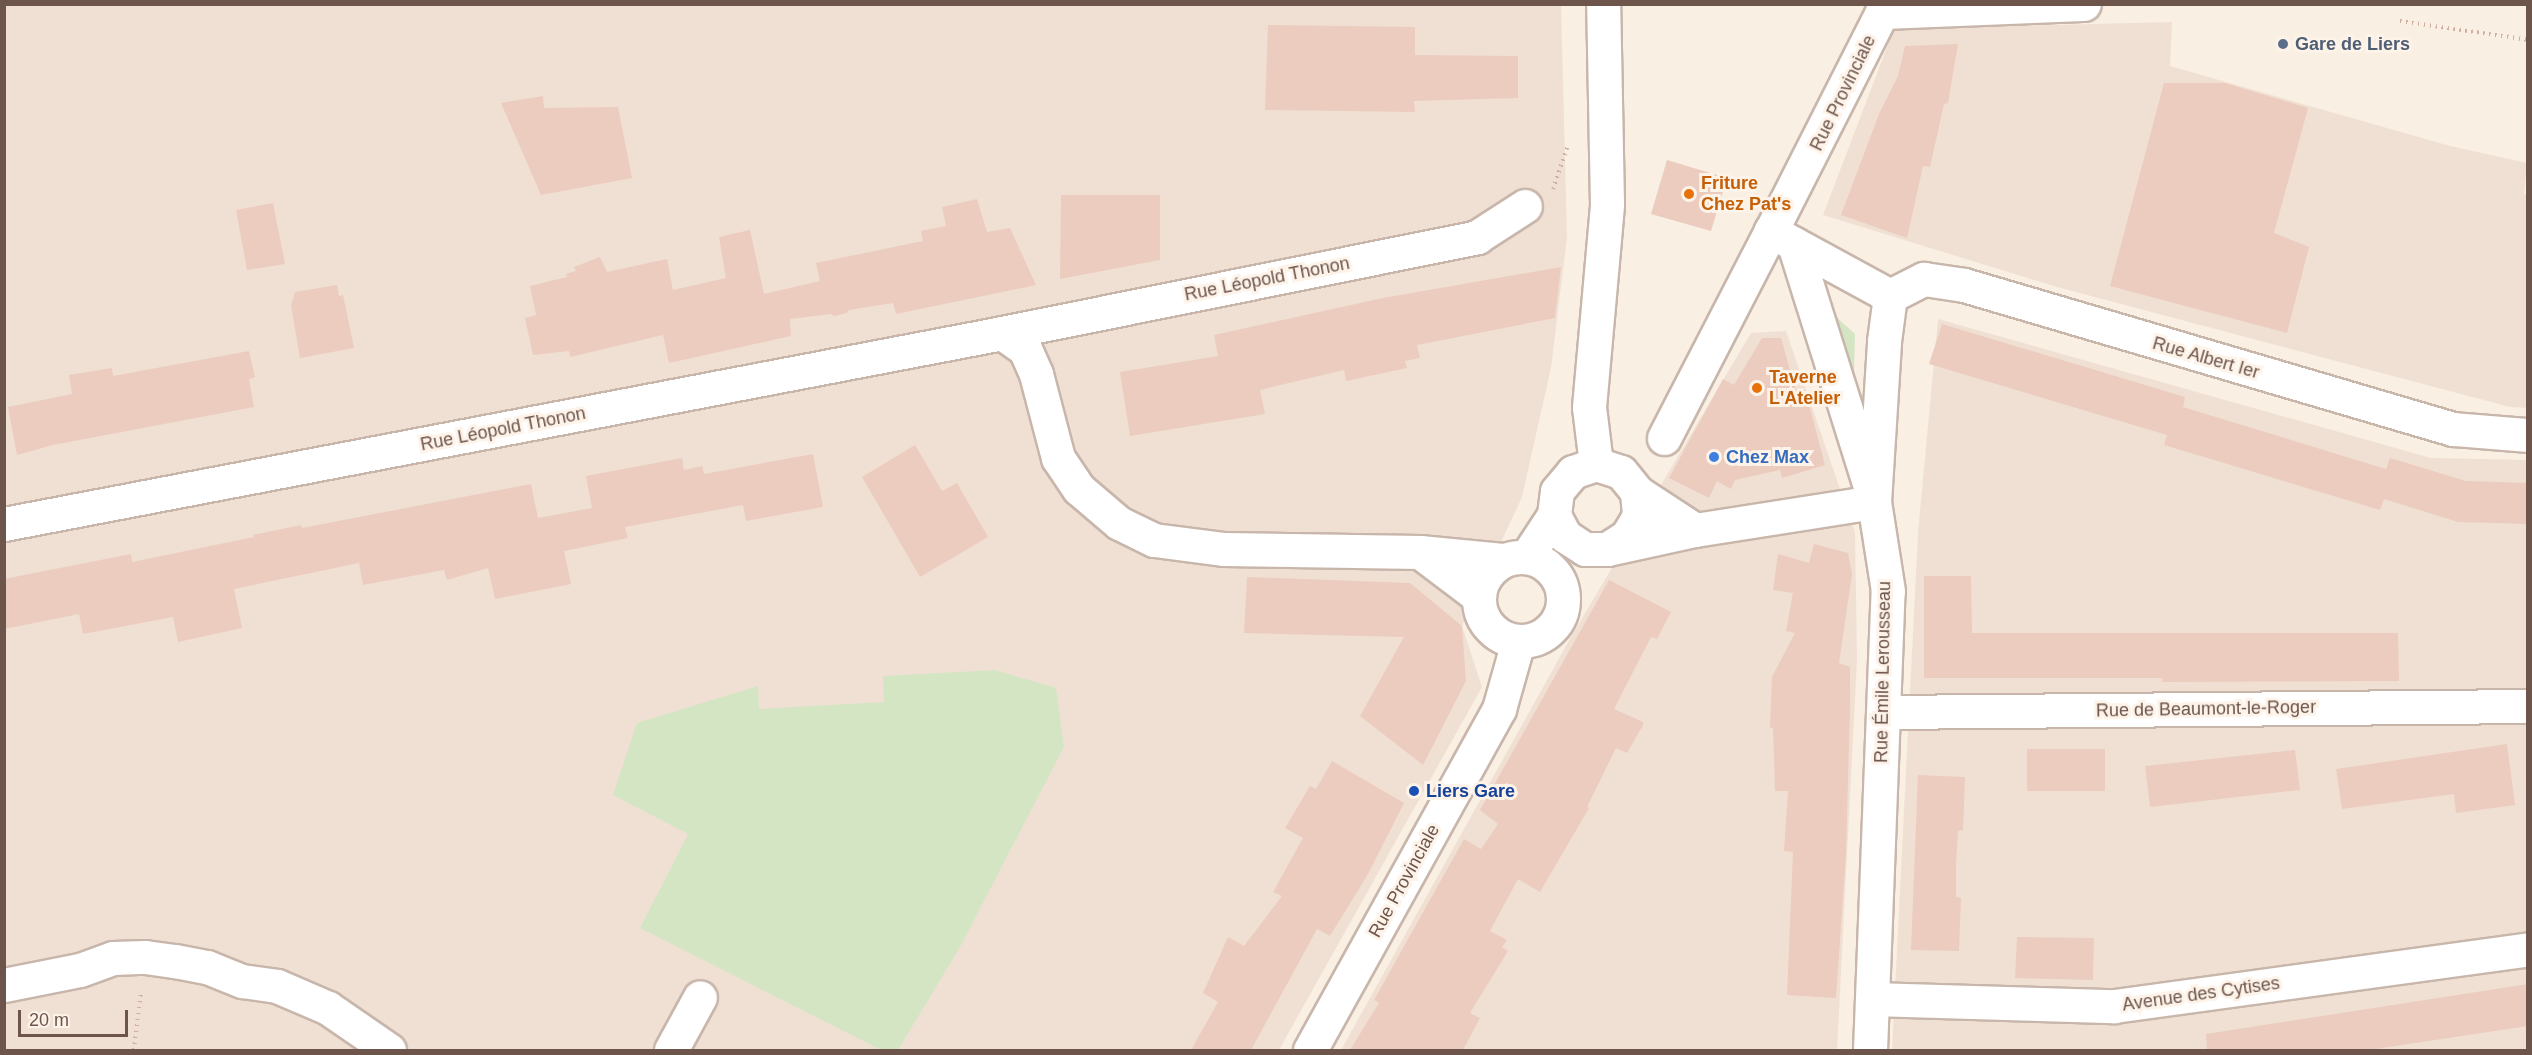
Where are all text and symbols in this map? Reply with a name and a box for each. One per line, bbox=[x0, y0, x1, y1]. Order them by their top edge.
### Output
street label: Rue Provinciale bbox=[1806, 32, 1880, 154]
place label: Gare de Liers bbox=[2295, 33, 2410, 55]
marker: Gare de Liers bbox=[2276, 37, 2290, 51]
place label: Friture Chez Pat's bbox=[1701, 173, 1791, 216]
marker: Friture Chez Pat's bbox=[1682, 187, 1696, 201]
street label: Rue Léopold Thonon bbox=[1182, 252, 1352, 306]
street label: Rue Albert Ier bbox=[2150, 332, 2262, 384]
place label: Taverne L'Atelier bbox=[1769, 367, 1840, 410]
marker: Taverne L'Atelier bbox=[1750, 381, 1764, 395]
street label: Rue Léopold Thonon bbox=[418, 402, 588, 456]
place label: Chez Max bbox=[1726, 446, 1809, 468]
marker: Chez Max bbox=[1707, 450, 1721, 464]
street label: Rue Émile Lerousseau bbox=[1871, 581, 1895, 763]
street label: Rue de Beaumont-le-Roger bbox=[2096, 696, 2316, 722]
place label: Liers Gare bbox=[1426, 780, 1515, 802]
marker: Liers Gare bbox=[1407, 784, 1421, 798]
street label: Rue Provinciale bbox=[1364, 821, 1444, 941]
street label: Avenue des Cytises bbox=[2121, 972, 2281, 1016]
scale bar bbox=[21, 998, 130, 1036]
text: 20 m bbox=[29, 1010, 69, 1030]

